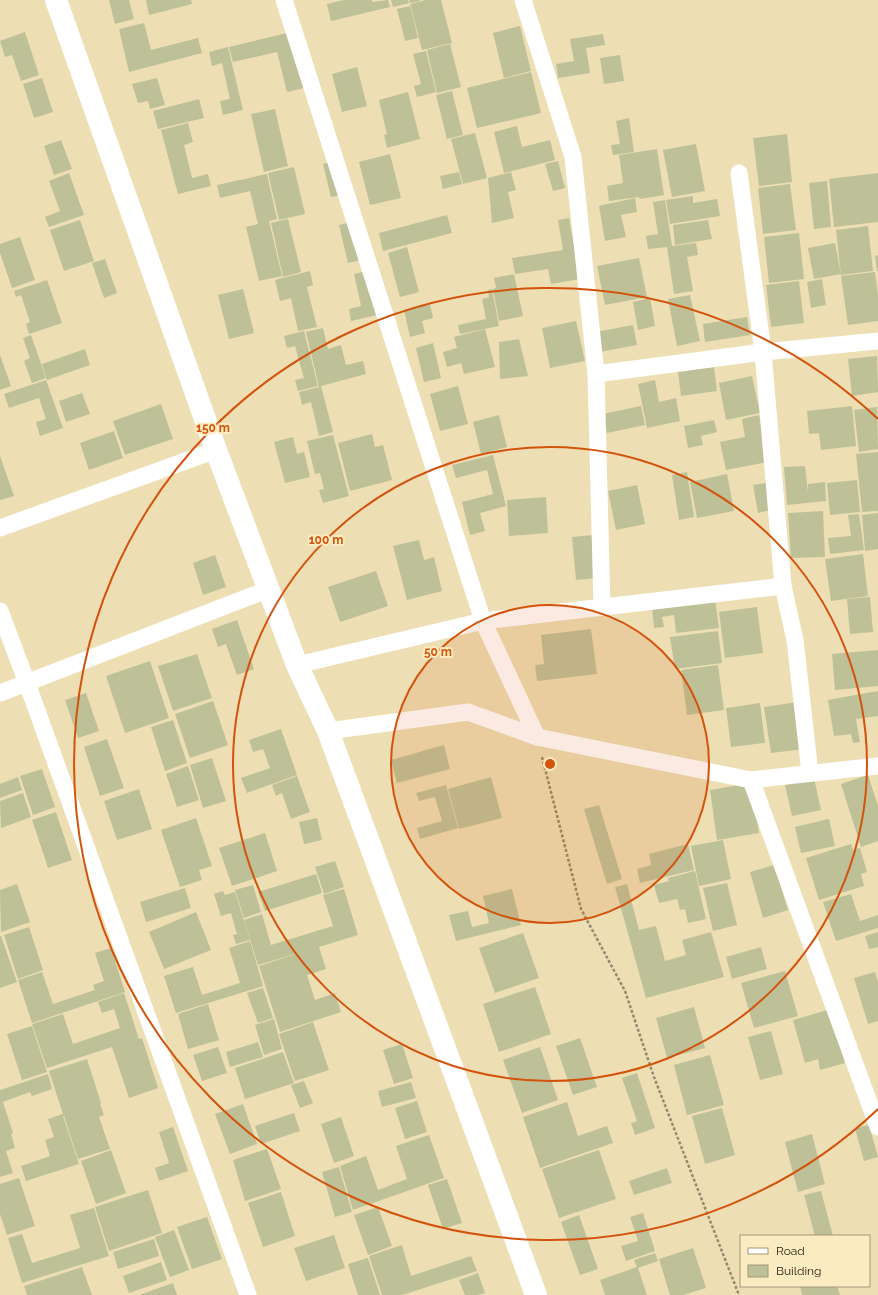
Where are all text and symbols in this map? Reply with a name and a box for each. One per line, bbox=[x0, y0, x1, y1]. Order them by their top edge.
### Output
text: 150 m bbox=[196, 421, 230, 435]
text: 100 m bbox=[309, 533, 343, 547]
text: 50 m bbox=[424, 645, 452, 659]
centre of rings bbox=[543, 757, 557, 771]
legend bbox=[740, 1235, 870, 1287]
text: Road bbox=[776, 1244, 805, 1258]
text: Building bbox=[776, 1264, 822, 1278]

